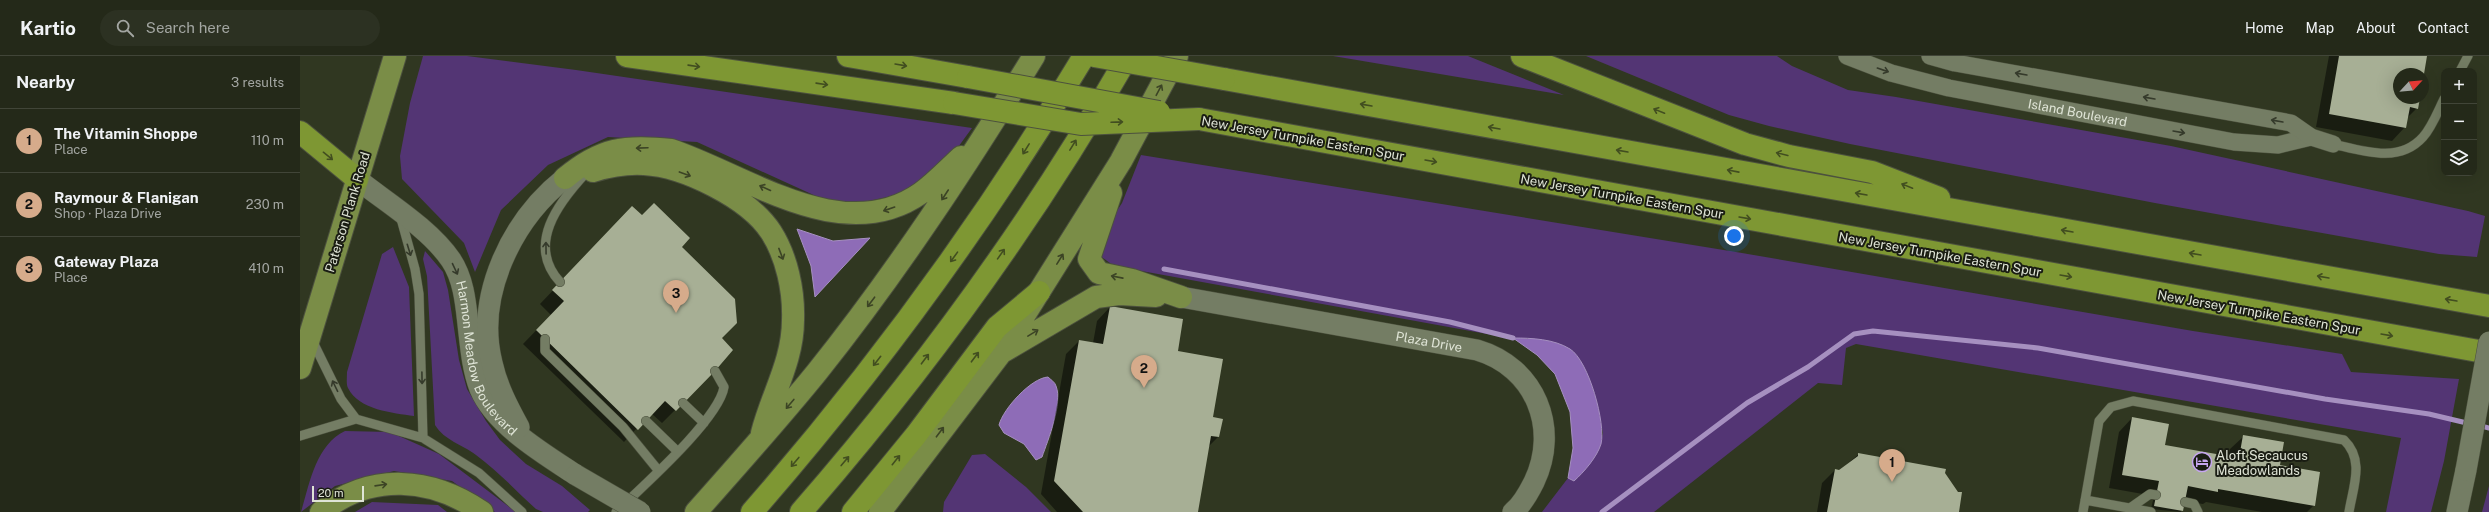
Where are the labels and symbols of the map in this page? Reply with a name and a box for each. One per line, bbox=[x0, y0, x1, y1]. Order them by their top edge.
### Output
one-way arrow bbox=[687, 62, 700, 70]
one-way arrow bbox=[894, 62, 907, 70]
one-way arrow bbox=[1877, 67, 1890, 74]
north arrow bbox=[2393, 68, 2429, 104]
one-way arrow bbox=[2015, 70, 2028, 78]
one-way arrow bbox=[815, 80, 828, 88]
one-way arrow bbox=[1156, 84, 1163, 96]
one-way arrow bbox=[2142, 94, 2155, 102]
street label: Island Boulevard bbox=[2027, 96, 2128, 130]
one-way arrow bbox=[1360, 101, 1373, 109]
one-way arrow bbox=[1654, 106, 1666, 114]
street label: New Jersey Turnpike Eastern Spur bbox=[1200, 113, 1406, 164]
one-way arrow bbox=[2270, 116, 2283, 124]
one-way arrow bbox=[1110, 119, 1123, 126]
one-way arrow bbox=[1488, 124, 1501, 132]
one-way arrow bbox=[2172, 128, 2185, 136]
one-way arrow bbox=[1069, 140, 1078, 151]
one-way arrow bbox=[1022, 143, 1030, 155]
one-way arrow bbox=[636, 144, 649, 152]
one-way arrow bbox=[1616, 147, 1629, 155]
street label: Paterson Plank Road bbox=[322, 150, 373, 274]
one-way arrow bbox=[1775, 150, 1788, 157]
one-way arrow bbox=[323, 151, 334, 160]
one-way arrow bbox=[1424, 157, 1437, 165]
one-way arrow bbox=[1727, 167, 1740, 175]
one-way arrow bbox=[678, 170, 690, 178]
street label: New Jersey Turnpike Eastern Spur bbox=[1519, 171, 1725, 222]
one-way arrow bbox=[1902, 182, 1914, 189]
one-way arrow bbox=[759, 184, 771, 192]
one-way arrow bbox=[941, 189, 949, 201]
one-way arrow bbox=[1855, 190, 1868, 198]
one-way arrow bbox=[884, 205, 896, 213]
one-way arrow bbox=[1738, 214, 1751, 222]
your location bbox=[1724, 226, 1744, 246]
one-way arrow bbox=[2061, 227, 2074, 235]
street label: New Jersey Turnpike Eastern Spur bbox=[1837, 229, 2043, 280]
one-way arrow bbox=[542, 242, 549, 255]
one-way arrow bbox=[406, 243, 413, 256]
one-way arrow bbox=[778, 247, 786, 259]
one-way arrow bbox=[997, 248, 1005, 259]
one-way arrow bbox=[2189, 249, 2202, 257]
one-way arrow bbox=[950, 251, 958, 262]
one-way arrow bbox=[1056, 254, 1064, 265]
one-way arrow bbox=[452, 262, 459, 274]
one-way arrow bbox=[2317, 272, 2330, 280]
one-way arrow bbox=[1111, 273, 1124, 281]
one-way arrow bbox=[2059, 273, 2072, 281]
street label: Harmon Meadow Boulevard bbox=[453, 279, 520, 439]
pin: 3 bbox=[663, 280, 689, 313]
street label: New Jersey Turnpike Eastern Spur bbox=[2156, 287, 2362, 338]
one-way arrow bbox=[2445, 295, 2458, 303]
one-way arrow bbox=[866, 296, 875, 307]
one-way arrow bbox=[1027, 329, 1039, 337]
street label: Plaza Drive bbox=[1395, 329, 1463, 355]
one-way arrow bbox=[2380, 331, 2393, 339]
one-way arrow bbox=[970, 352, 979, 363]
one-way arrow bbox=[921, 354, 930, 365]
pin: 2 bbox=[1131, 355, 1157, 388]
one-way arrow bbox=[872, 356, 881, 367]
one-way arrow bbox=[418, 371, 426, 384]
one-way arrow bbox=[331, 380, 338, 392]
one-way arrow bbox=[786, 398, 795, 409]
one-way arrow bbox=[936, 427, 945, 438]
place label: Aloft Secaucus Meadowlands bbox=[2216, 448, 2308, 478]
pin: 1 bbox=[1879, 449, 1905, 482]
hotel icon: Aloft Secaucus Meadowlands bbox=[2191, 451, 2213, 473]
one-way arrow bbox=[892, 455, 900, 466]
one-way arrow bbox=[840, 456, 849, 466]
one-way arrow bbox=[790, 457, 799, 467]
one-way arrow bbox=[374, 481, 387, 489]
scale bar bbox=[312, 484, 364, 503]

